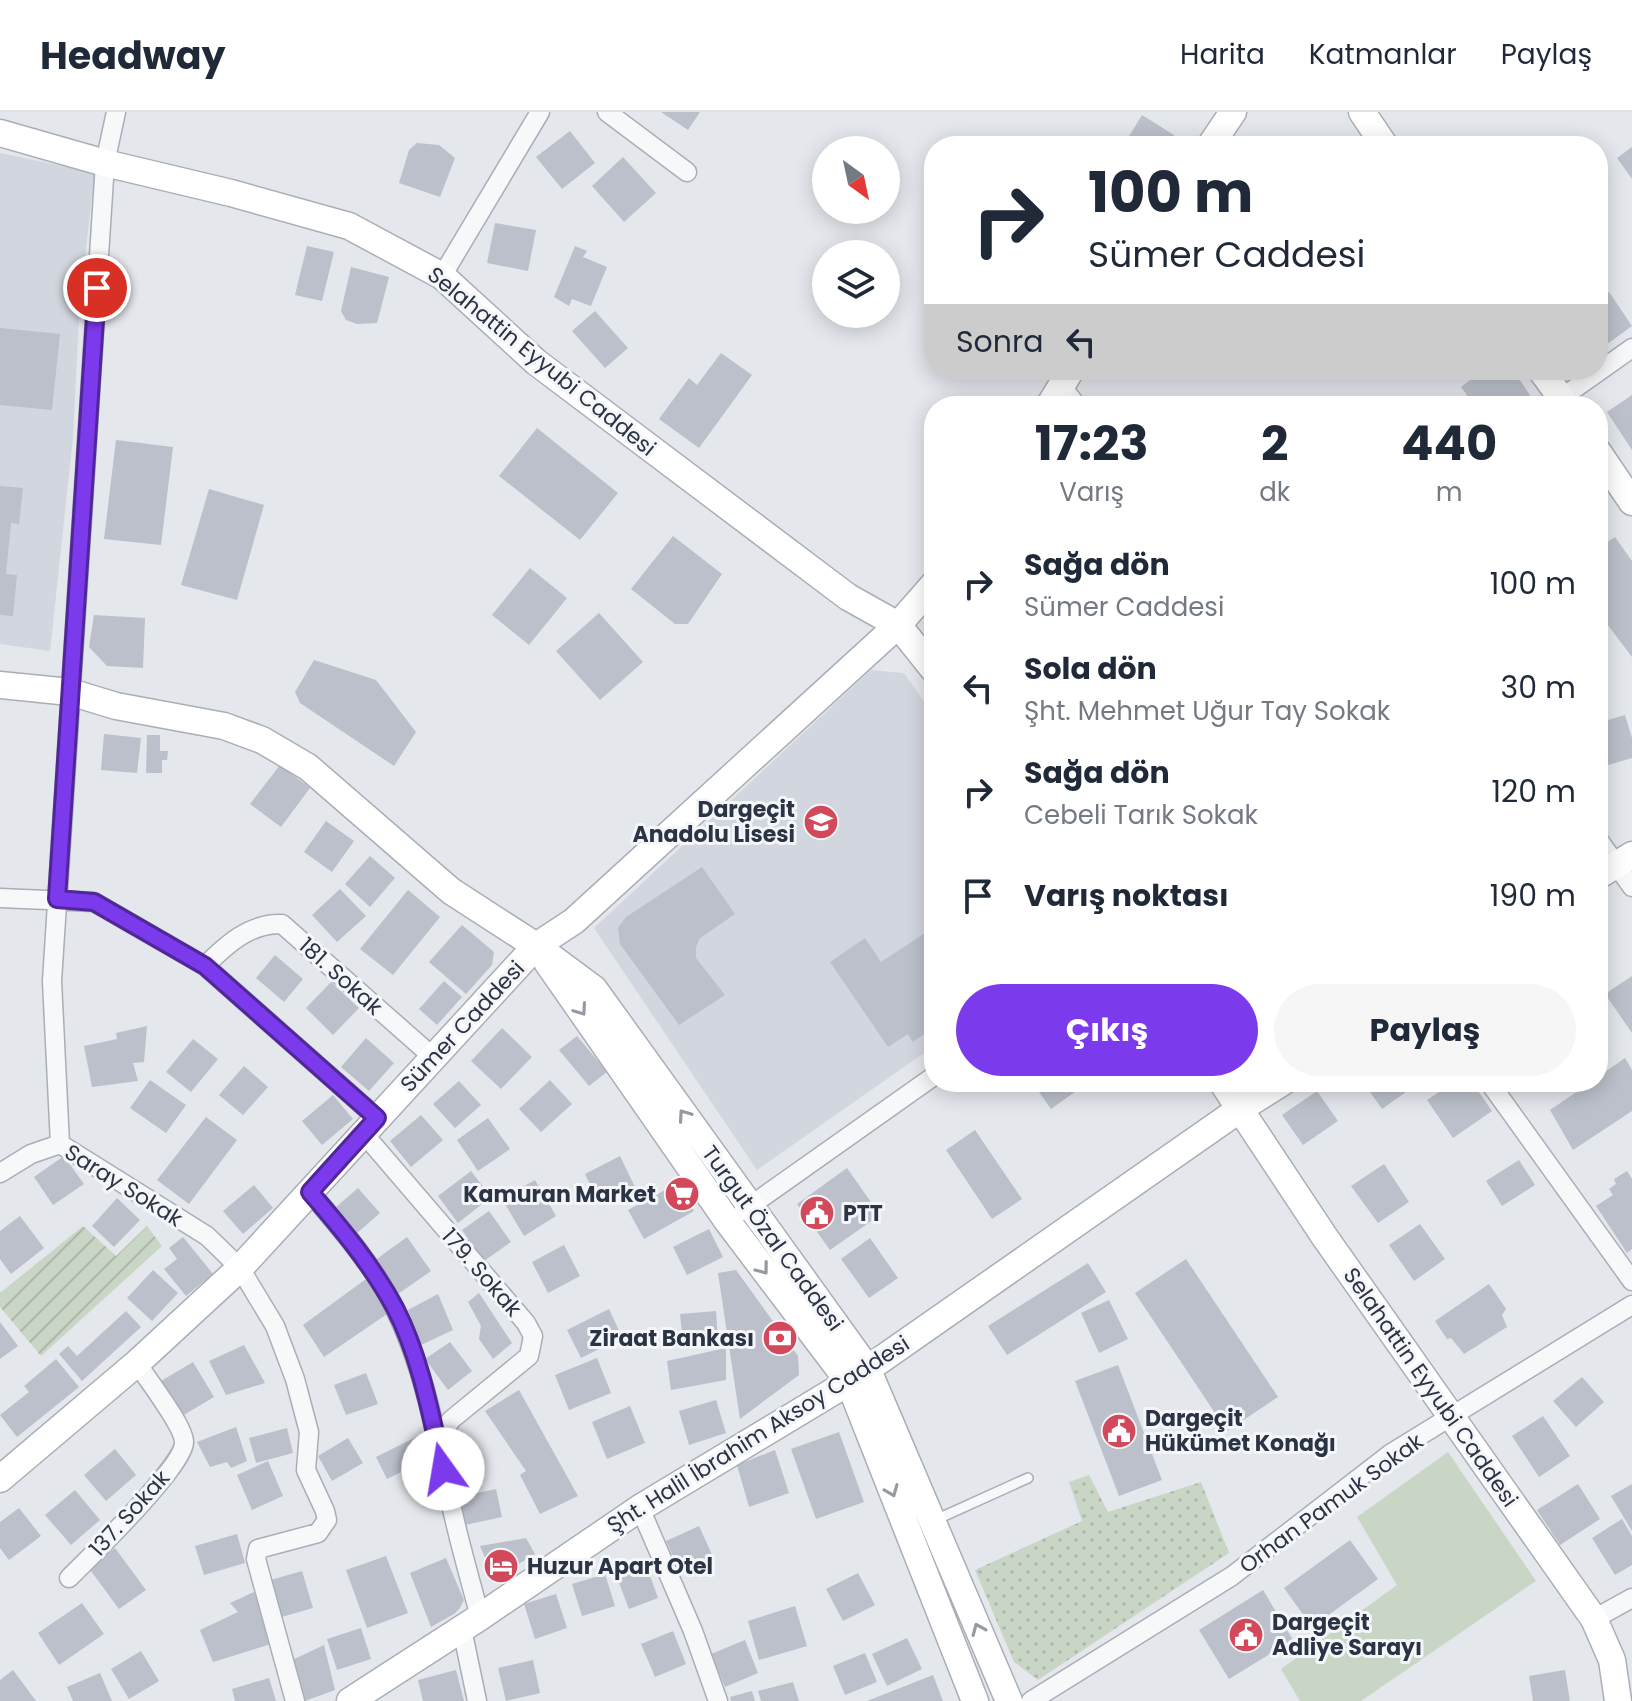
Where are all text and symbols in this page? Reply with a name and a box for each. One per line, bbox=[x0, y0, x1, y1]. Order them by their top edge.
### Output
text: Headway bbox=[40, 29, 226, 82]
text: Harita bbox=[1180, 35, 1265, 74]
text: Katmanlar bbox=[1309, 35, 1457, 74]
text: Paylaş bbox=[1501, 35, 1592, 74]
north arrow bbox=[812, 136, 900, 224]
map controls bbox=[812, 136, 900, 328]
text: 100 m bbox=[1088, 153, 1253, 232]
icon: right bbox=[956, 168, 1060, 272]
text: Sümer Caddesi bbox=[1088, 229, 1365, 280]
button: layers bbox=[812, 240, 900, 328]
pin bbox=[63, 254, 131, 322]
street label: Selahattin Eyyubi Caddesi bbox=[421, 259, 662, 463]
icon: arrive bbox=[75, 266, 119, 310]
text: Sonra bbox=[956, 320, 1043, 363]
icon: left bbox=[1059, 320, 1103, 364]
text: 17:23 bbox=[1035, 410, 1149, 477]
text: 2 bbox=[1261, 410, 1288, 477]
text: 440 bbox=[1401, 410, 1497, 477]
text: Varış bbox=[1059, 474, 1124, 510]
text: dk bbox=[1259, 474, 1290, 510]
text: m bbox=[1436, 474, 1462, 510]
text: Sağa dön bbox=[1024, 543, 1170, 586]
icon: right bbox=[956, 562, 1000, 606]
text: 100 m bbox=[1490, 562, 1576, 605]
text: Sümer Caddesi bbox=[1024, 589, 1224, 625]
text: Sola dön bbox=[1024, 647, 1157, 690]
icon: left bbox=[956, 666, 1000, 710]
text: 30 m bbox=[1501, 666, 1576, 709]
text: Şht. Mehmet Uğur Tay Sokak bbox=[1024, 693, 1390, 729]
text: Sağa dön bbox=[1024, 751, 1170, 794]
icon: right bbox=[956, 770, 1000, 814]
text: 120 m bbox=[1491, 770, 1576, 813]
place label: Dargeçit Anadolu Lisesi bbox=[633, 794, 795, 850]
text: Cebeli Tarık Sokak bbox=[1024, 797, 1258, 833]
school or university icon: Dargeçit Anadolu Lisesi bbox=[802, 803, 840, 841]
icon: arrive bbox=[956, 874, 1000, 918]
text: Varış noktası bbox=[1024, 874, 1229, 917]
text: 190 m bbox=[1490, 874, 1576, 917]
street label: 181. Sokak bbox=[292, 930, 390, 1023]
street label: Sümer Caddesi bbox=[393, 954, 532, 1099]
button: Çıkış bbox=[956, 984, 1258, 1076]
button: Paylaş bbox=[1274, 984, 1576, 1076]
one-way arrow bbox=[571, 1002, 586, 1016]
one-way arrow bbox=[679, 1109, 694, 1124]
street label: Saray Sokak bbox=[59, 1137, 189, 1234]
street label: Turgut Özal Caddesi bbox=[695, 1139, 851, 1337]
supermarket icon: Kamuran Market bbox=[663, 1175, 701, 1213]
place label: Kamuran Market bbox=[463, 1179, 656, 1210]
public building icon: PTT bbox=[798, 1194, 836, 1232]
place label: PTT bbox=[843, 1198, 883, 1229]
street label: 179. Sokak bbox=[435, 1221, 529, 1324]
one-way arrow bbox=[753, 1260, 767, 1274]
street label: Selahattin Eyyubi Caddesi bbox=[1336, 1261, 1525, 1513]
bank icon: Ziraat Bankası bbox=[761, 1319, 799, 1357]
place label: Ziraat Bankası bbox=[589, 1323, 754, 1354]
street label: Şht. Halil İbrahim Aksoy Caddesi bbox=[601, 1328, 915, 1541]
place label: Dargeçit Hükümet Konağı bbox=[1145, 1403, 1336, 1459]
public building icon: Dargeçit Hükümet Konağı bbox=[1100, 1412, 1138, 1450]
street label: Orhan Pamuk Sokak bbox=[1233, 1426, 1430, 1581]
position arrow bbox=[401, 1427, 485, 1511]
street label: 137. Sokak bbox=[82, 1463, 177, 1563]
one-way arrow bbox=[882, 1483, 899, 1497]
hotel icon: Huzur Apart Otel bbox=[482, 1547, 520, 1585]
place label: Huzur Apart Otel bbox=[527, 1551, 713, 1582]
place label: Dargeçit Adliye Sarayı bbox=[1272, 1607, 1422, 1663]
public building icon: Dargeçit Adliye Sarayı bbox=[1227, 1616, 1265, 1654]
one-way arrow bbox=[972, 1623, 988, 1637]

